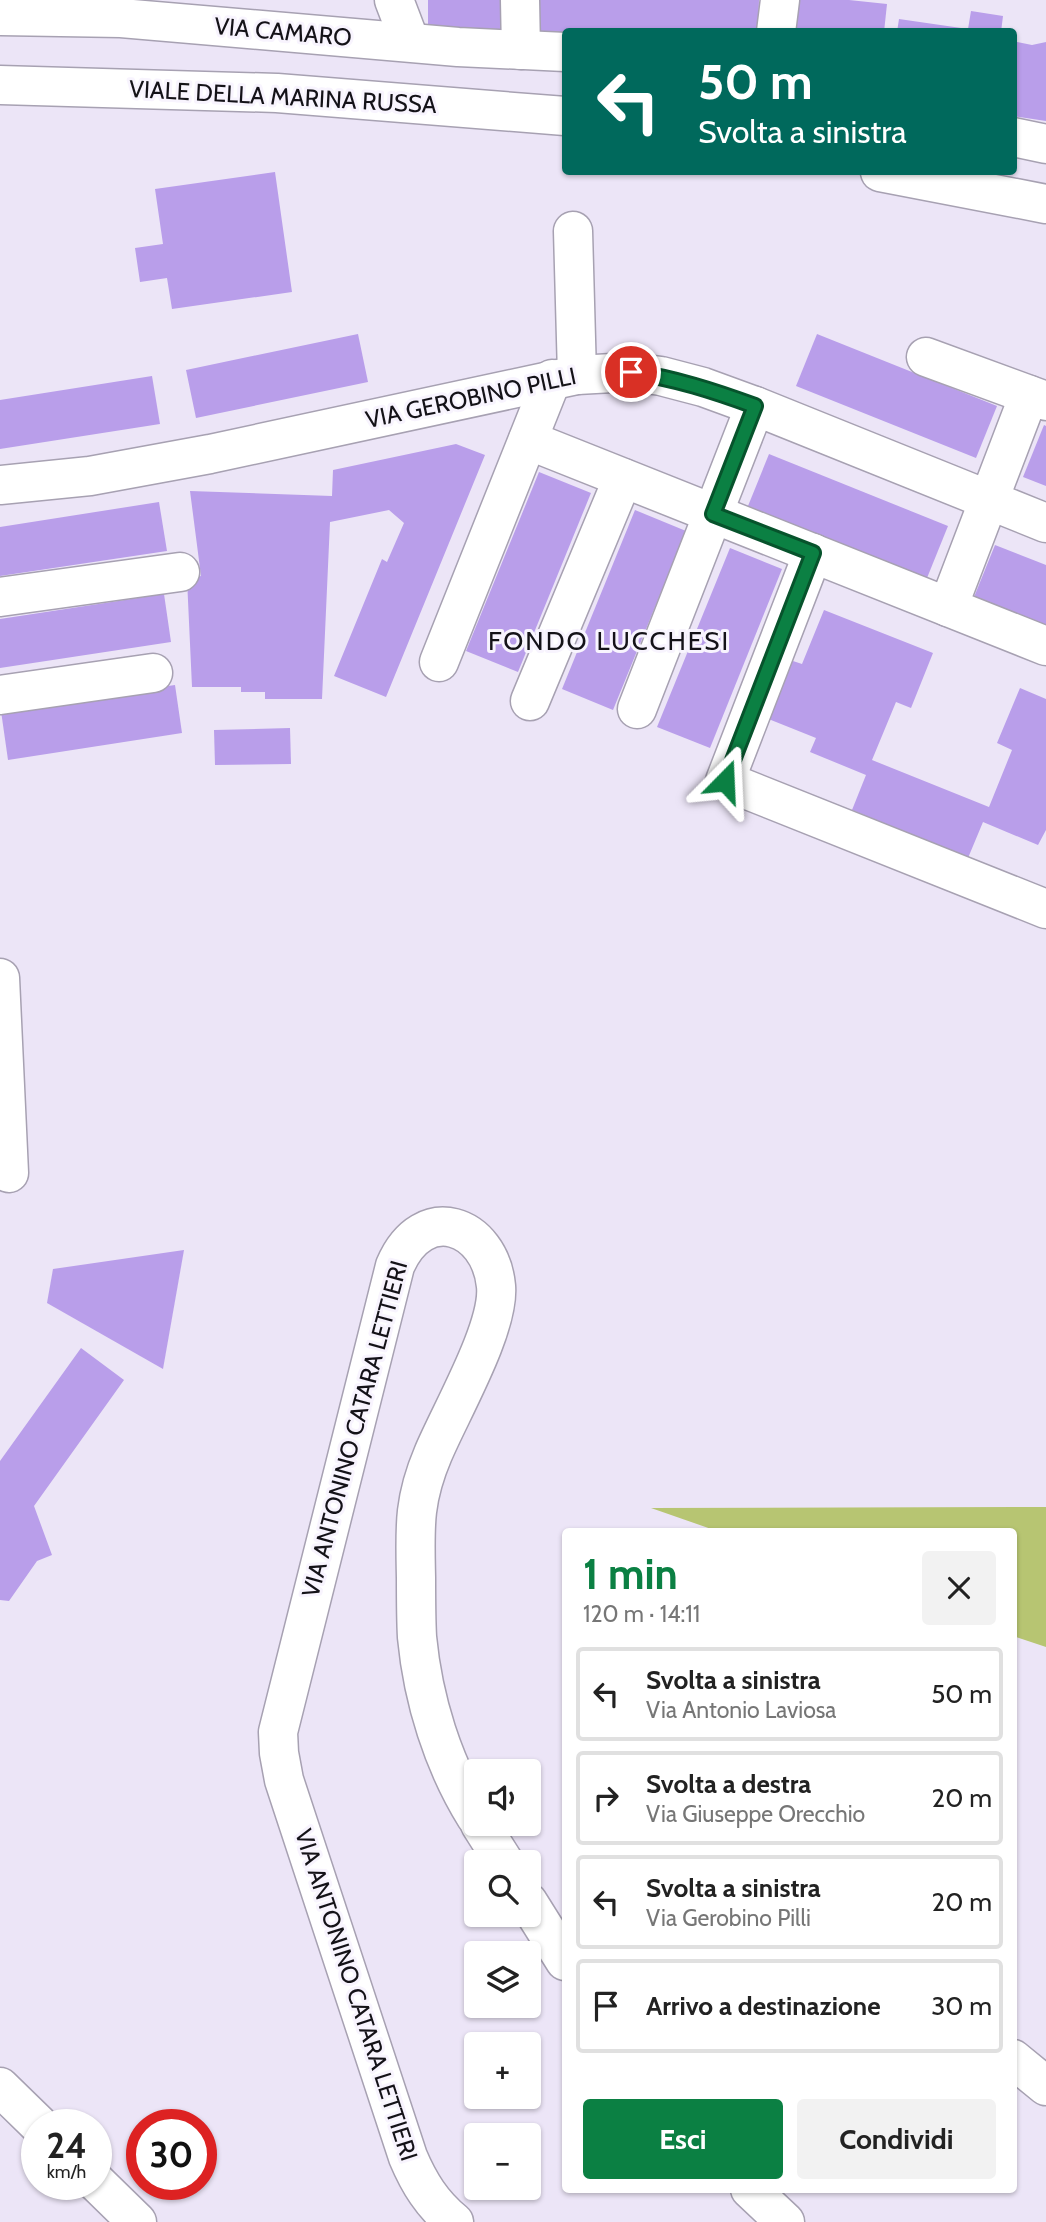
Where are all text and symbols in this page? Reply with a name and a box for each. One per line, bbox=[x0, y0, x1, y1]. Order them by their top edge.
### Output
street label: VIA CAMARO bbox=[213, 11, 353, 52]
text: 50 m bbox=[698, 52, 813, 111]
icon: left bbox=[583, 56, 674, 147]
street label: VIALE DELLA MARINA RUSSA bbox=[129, 74, 438, 119]
text: Svolta a sinistra bbox=[698, 112, 907, 151]
pin bbox=[601, 342, 661, 402]
icon: arrive bbox=[612, 353, 650, 391]
street label: VIA GEROBINO PILLI bbox=[363, 361, 579, 434]
district label: FONDO LUCCHESI bbox=[488, 625, 730, 657]
position arrow bbox=[688, 744, 762, 818]
street label: VIA ANTONINO CATARA LETTIERI bbox=[296, 1257, 413, 1600]
text: 1 min bbox=[583, 1548, 678, 1600]
button: close bbox=[922, 1551, 996, 1625]
text: 120 m · 14:11 bbox=[583, 1600, 700, 1628]
text: Svolta a sinistra bbox=[646, 1664, 821, 1696]
icon: left bbox=[587, 1675, 625, 1713]
text: 50 m bbox=[931, 1678, 992, 1710]
text: Via Antonio Laviosa bbox=[646, 1696, 836, 1724]
map controls bbox=[464, 1759, 541, 2200]
button: sound bbox=[464, 1759, 541, 1836]
text: Svolta a destra bbox=[646, 1768, 811, 1800]
icon: right bbox=[587, 1779, 625, 1817]
text: 20 m bbox=[932, 1782, 992, 1814]
text: Via Giuseppe Orecchio bbox=[646, 1800, 865, 1828]
street label: VIA ANTONINO CATARA LETTIERI bbox=[289, 1825, 424, 2164]
button: search bbox=[464, 1850, 541, 1927]
text: Svolta a sinistra bbox=[646, 1872, 821, 1904]
icon: left bbox=[587, 1883, 625, 1921]
text: 20 m bbox=[932, 1886, 992, 1918]
text: Via Gerobino Pilli bbox=[646, 1904, 811, 1932]
button: layers bbox=[464, 1941, 541, 2018]
icon: arrive bbox=[587, 1987, 625, 2025]
text: Arrivo a destinazione bbox=[646, 1990, 881, 2022]
text: 30 m bbox=[931, 1990, 992, 2022]
button: + bbox=[464, 2032, 541, 2109]
button: Esci bbox=[583, 2099, 783, 2179]
button: Condividi bbox=[797, 2099, 996, 2179]
speed limit sign: 30 bbox=[126, 2109, 217, 2200]
button: − bbox=[464, 2123, 541, 2200]
text: 24 bbox=[46, 2124, 87, 2167]
text: km/h bbox=[47, 2161, 86, 2183]

